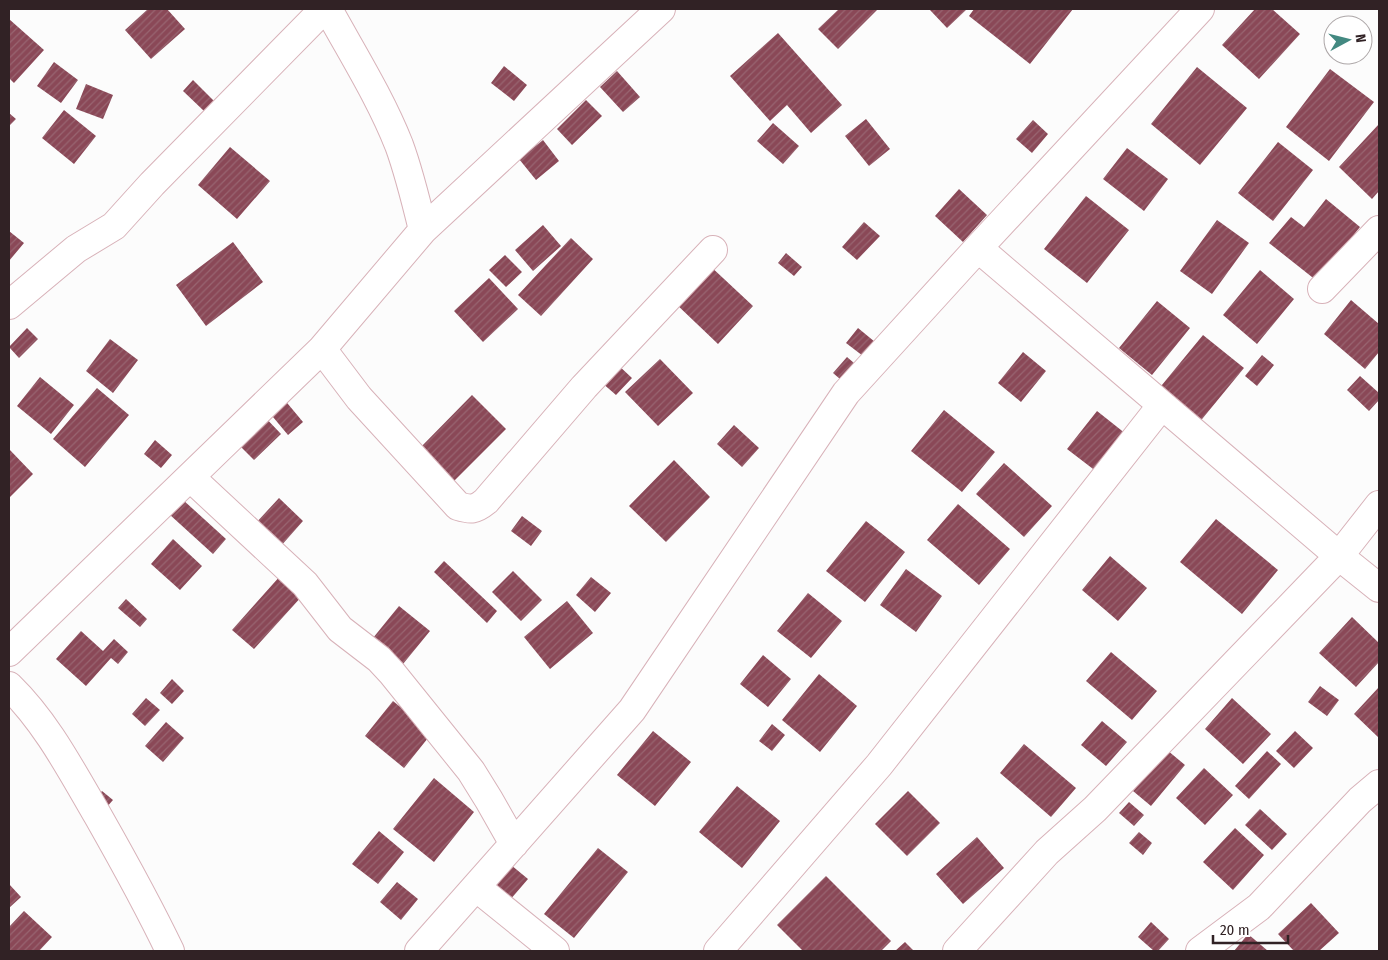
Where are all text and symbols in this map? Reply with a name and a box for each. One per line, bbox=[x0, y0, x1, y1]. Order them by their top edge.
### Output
north arrow bbox=[1323, 15, 1373, 65]
text: N bbox=[1351, 33, 1369, 44]
scale bar bbox=[1213, 912, 1288, 944]
text: 20 m bbox=[1220, 921, 1250, 939]

